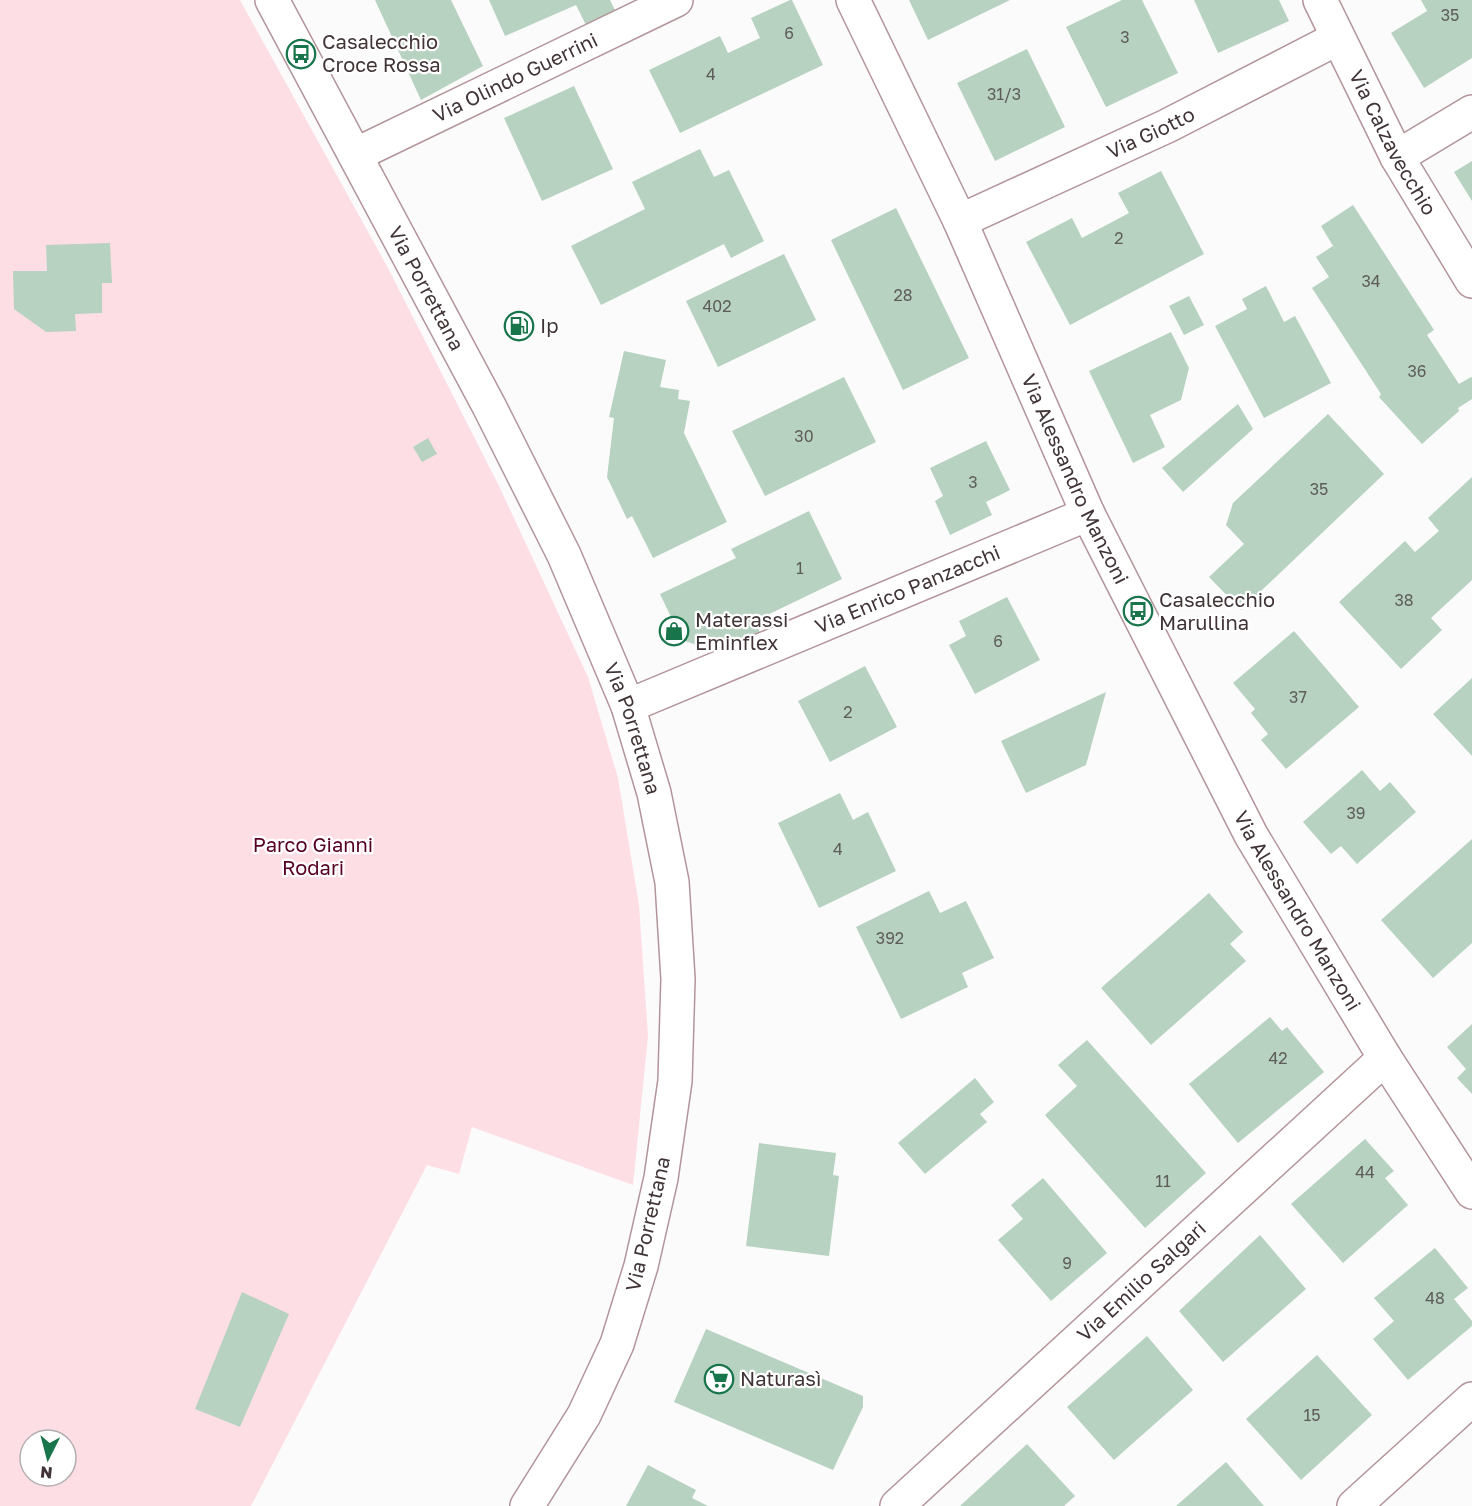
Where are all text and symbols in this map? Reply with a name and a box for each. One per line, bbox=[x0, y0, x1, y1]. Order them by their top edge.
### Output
house number: 35 bbox=[1441, 5, 1459, 25]
house number: 6 bbox=[784, 23, 794, 43]
street label: Via Olindo Guerrini bbox=[429, 27, 601, 127]
house number: 3 bbox=[1120, 27, 1130, 47]
place label: Casalecchio Croce Rossa bbox=[322, 29, 441, 76]
bus stop icon: Casalecchio Croce Rossa bbox=[285, 38, 317, 70]
house number: 4 bbox=[706, 64, 716, 84]
street label: Via Calzavecchio bbox=[1345, 65, 1442, 219]
house number: 31/3 bbox=[987, 84, 1021, 104]
street label: Via Giotto bbox=[1103, 101, 1198, 163]
street label: Via Porrettana bbox=[384, 222, 470, 354]
house number: 2 bbox=[1114, 228, 1124, 248]
house number: 34 bbox=[1361, 271, 1381, 291]
house number: 28 bbox=[893, 285, 913, 305]
house number: 402 bbox=[703, 296, 731, 316]
fuel station icon: Ip bbox=[503, 310, 535, 342]
place label: Ip bbox=[540, 313, 559, 337]
house number: 36 bbox=[1407, 361, 1427, 381]
street label: Via Alessandro Manzoni bbox=[1017, 370, 1134, 588]
house number: 30 bbox=[794, 426, 814, 446]
house number: 3 bbox=[968, 472, 978, 492]
house number: 35 bbox=[1310, 479, 1328, 499]
street label: Via Enrico Panzacchi bbox=[811, 539, 1003, 638]
house number: 1 bbox=[796, 558, 804, 578]
place label: Casalecchio Marullina bbox=[1159, 587, 1275, 634]
house number: 38 bbox=[1394, 590, 1414, 610]
bus stop icon: Casalecchio Marullina bbox=[1122, 595, 1154, 627]
place label: Materassi Eminflex bbox=[695, 607, 788, 654]
shop icon: Materassi Eminflex bbox=[658, 615, 690, 647]
house number: 6 bbox=[993, 631, 1003, 651]
street label: Via Porrettana bbox=[600, 659, 667, 797]
house number: 37 bbox=[1289, 687, 1307, 707]
house number: 2 bbox=[843, 702, 853, 722]
house number: 39 bbox=[1346, 803, 1366, 823]
street label: Via Alessandro Manzoni bbox=[1230, 806, 1367, 1015]
park label: Parco Gianni Rodari bbox=[253, 832, 373, 879]
house number: 4 bbox=[833, 839, 843, 859]
house number: 392 bbox=[876, 928, 904, 948]
house number: 42 bbox=[1268, 1048, 1288, 1068]
street label: Via Porrettana bbox=[620, 1154, 674, 1294]
house number: 44 bbox=[1355, 1162, 1375, 1182]
house number: 11 bbox=[1155, 1171, 1171, 1191]
street label: Via Emilio Salgari bbox=[1072, 1216, 1210, 1346]
house number: 9 bbox=[1062, 1253, 1072, 1273]
house number: 48 bbox=[1425, 1288, 1445, 1308]
supermarket icon: Naturasì bbox=[703, 1363, 735, 1395]
place label: Naturasì bbox=[740, 1366, 821, 1390]
house number: 15 bbox=[1303, 1405, 1321, 1425]
north arrow bbox=[18, 1428, 78, 1488]
text: N bbox=[39, 1462, 54, 1483]

